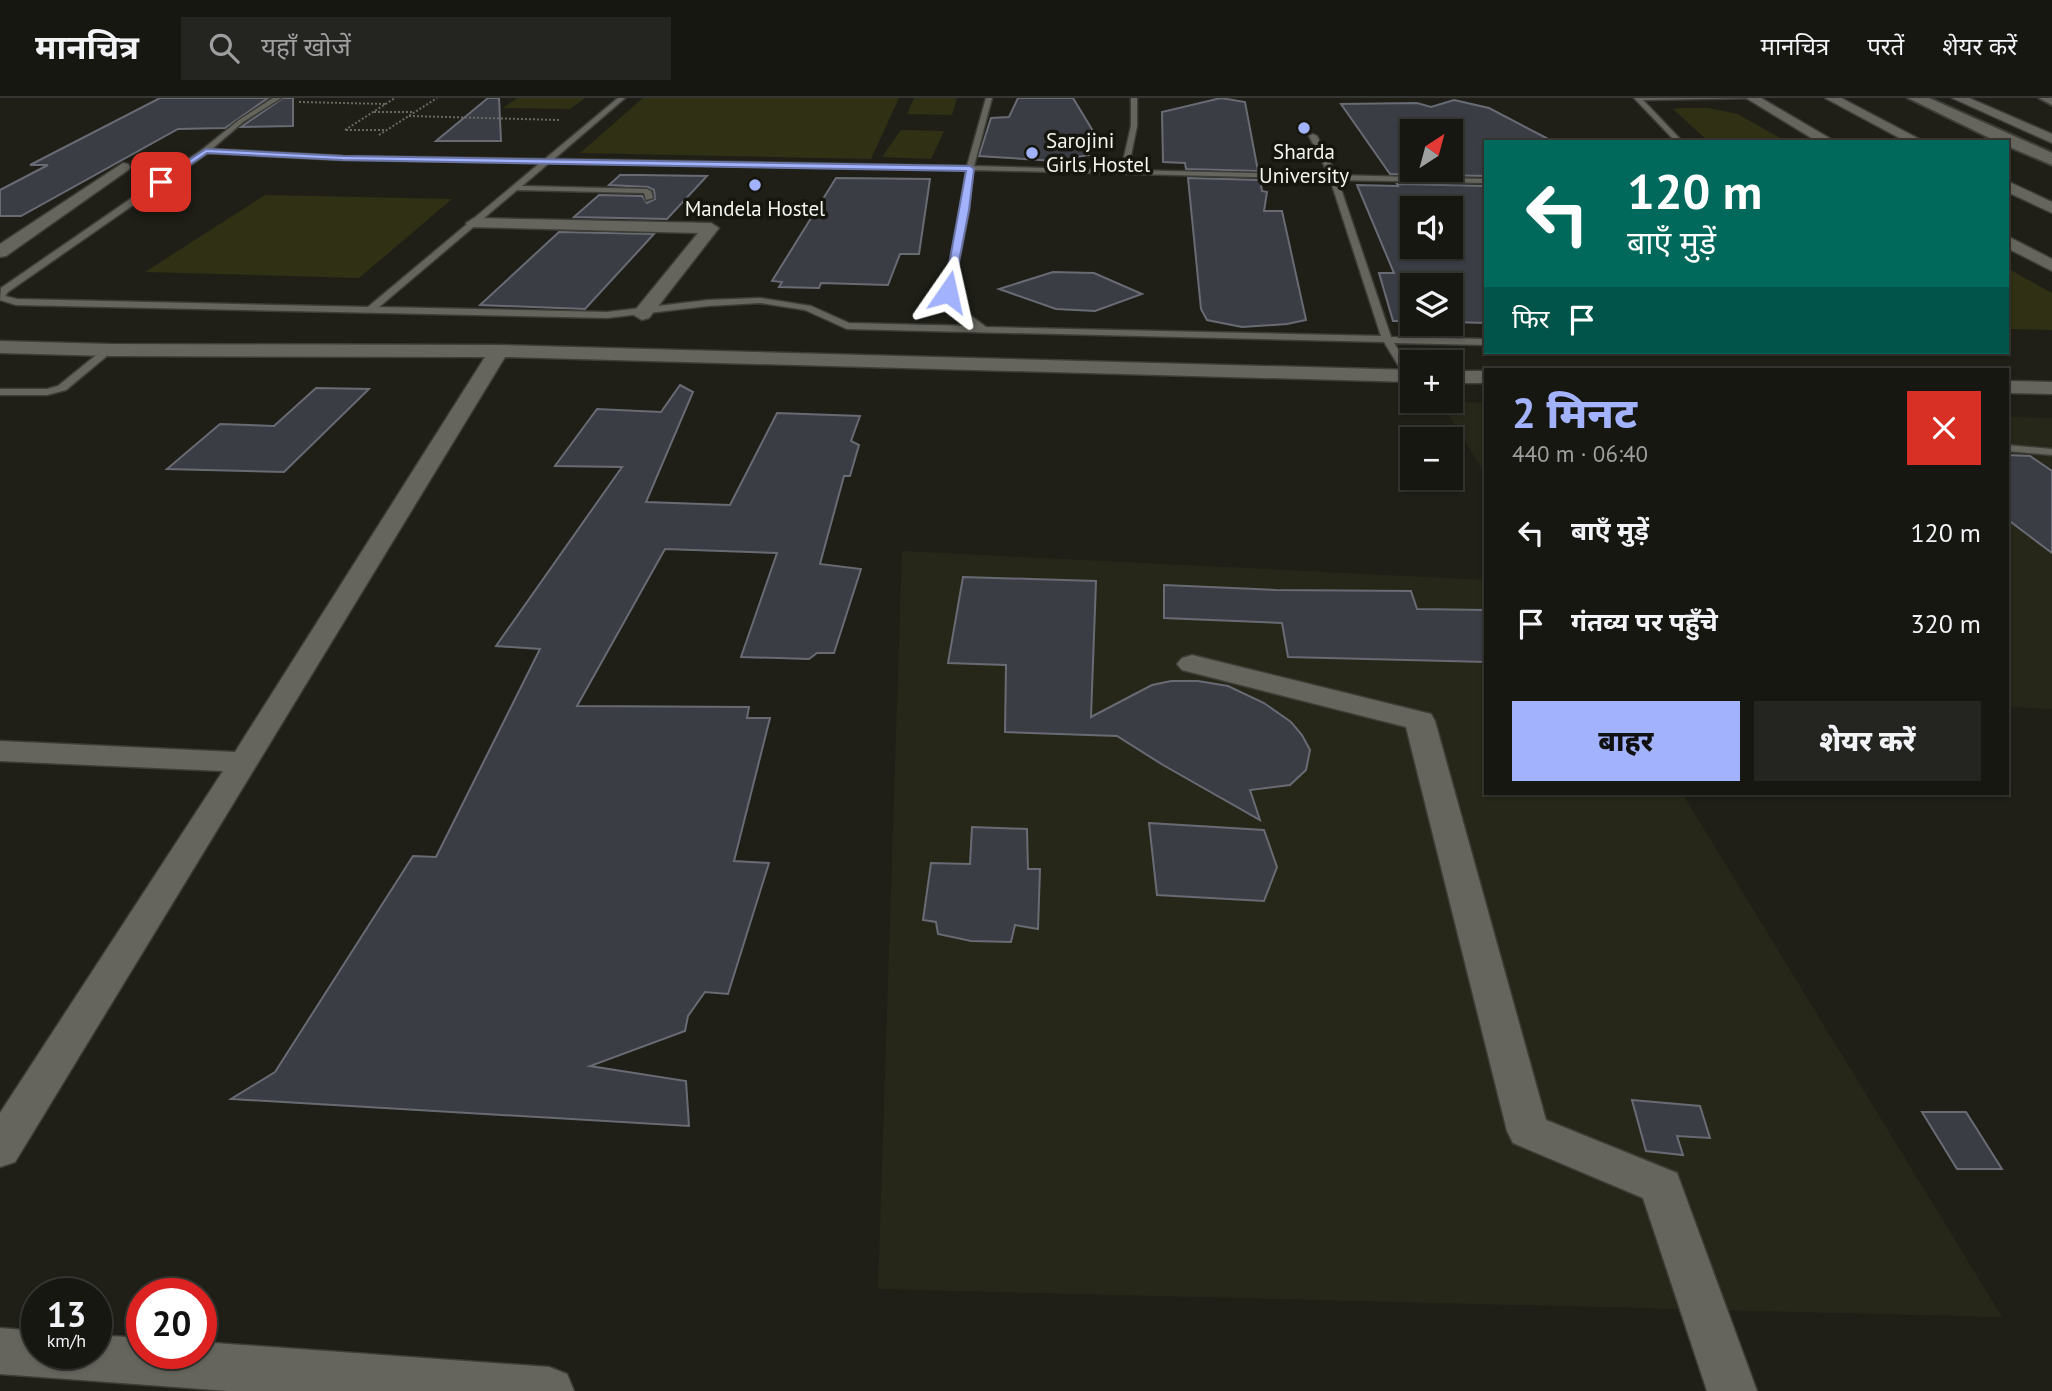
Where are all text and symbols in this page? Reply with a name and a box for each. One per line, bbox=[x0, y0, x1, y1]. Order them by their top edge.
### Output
search box bbox=[181, 17, 671, 80]
text: मानचित्र bbox=[35, 25, 139, 68]
icon: search bbox=[205, 29, 243, 67]
text: यहाँ खोजें bbox=[261, 30, 351, 63]
text: मानचित्र bbox=[1761, 31, 1829, 62]
text: परतें bbox=[1867, 31, 1904, 62]
text: शेयर करें bbox=[1942, 31, 2017, 62]
north arrow bbox=[1400, 119, 1463, 182]
map controls bbox=[1400, 119, 1463, 490]
marker: Sharda University bbox=[1296, 120, 1312, 136]
place label: Sarojini Girls Hostel bbox=[1046, 127, 1150, 178]
place label: Sharda University bbox=[1259, 138, 1349, 189]
marker: Sarojini Girls Hostel bbox=[1024, 145, 1040, 161]
pin bbox=[131, 152, 191, 212]
text: 120 m bbox=[1627, 159, 1762, 223]
icon: arrive bbox=[142, 163, 180, 201]
icon: left bbox=[1512, 168, 1603, 259]
marker: Mandela Hostel bbox=[747, 177, 763, 193]
place label: Mandela Hostel bbox=[685, 195, 825, 222]
button: sound bbox=[1400, 196, 1463, 259]
text: बाएँ मुड़ें bbox=[1627, 221, 1716, 263]
position arrow bbox=[911, 255, 985, 329]
button: layers bbox=[1400, 273, 1463, 336]
icon: arrive bbox=[1563, 301, 1601, 339]
text: फिर bbox=[1512, 302, 1549, 335]
button: + bbox=[1400, 350, 1463, 413]
text: 2 मिनट bbox=[1512, 385, 1637, 440]
button: close bbox=[1907, 391, 1981, 465]
button: − bbox=[1400, 427, 1463, 490]
text: 440 m · 06:40 bbox=[1512, 439, 1648, 468]
icon: left bbox=[1512, 514, 1550, 552]
text: बाएँ मुड़ें bbox=[1571, 514, 1649, 547]
text: 120 m bbox=[1910, 516, 1981, 549]
icon: arrive bbox=[1512, 605, 1550, 643]
text: गंतव्य पर पहुँचे bbox=[1571, 605, 1718, 638]
text: 320 m bbox=[1910, 607, 1981, 640]
button: बाहर bbox=[1512, 701, 1740, 781]
button: शेयर करें bbox=[1754, 701, 1981, 781]
speed limit sign: 20 bbox=[126, 1278, 217, 1369]
text: 13 bbox=[47, 1291, 86, 1337]
text: km/h bbox=[47, 1329, 86, 1352]

